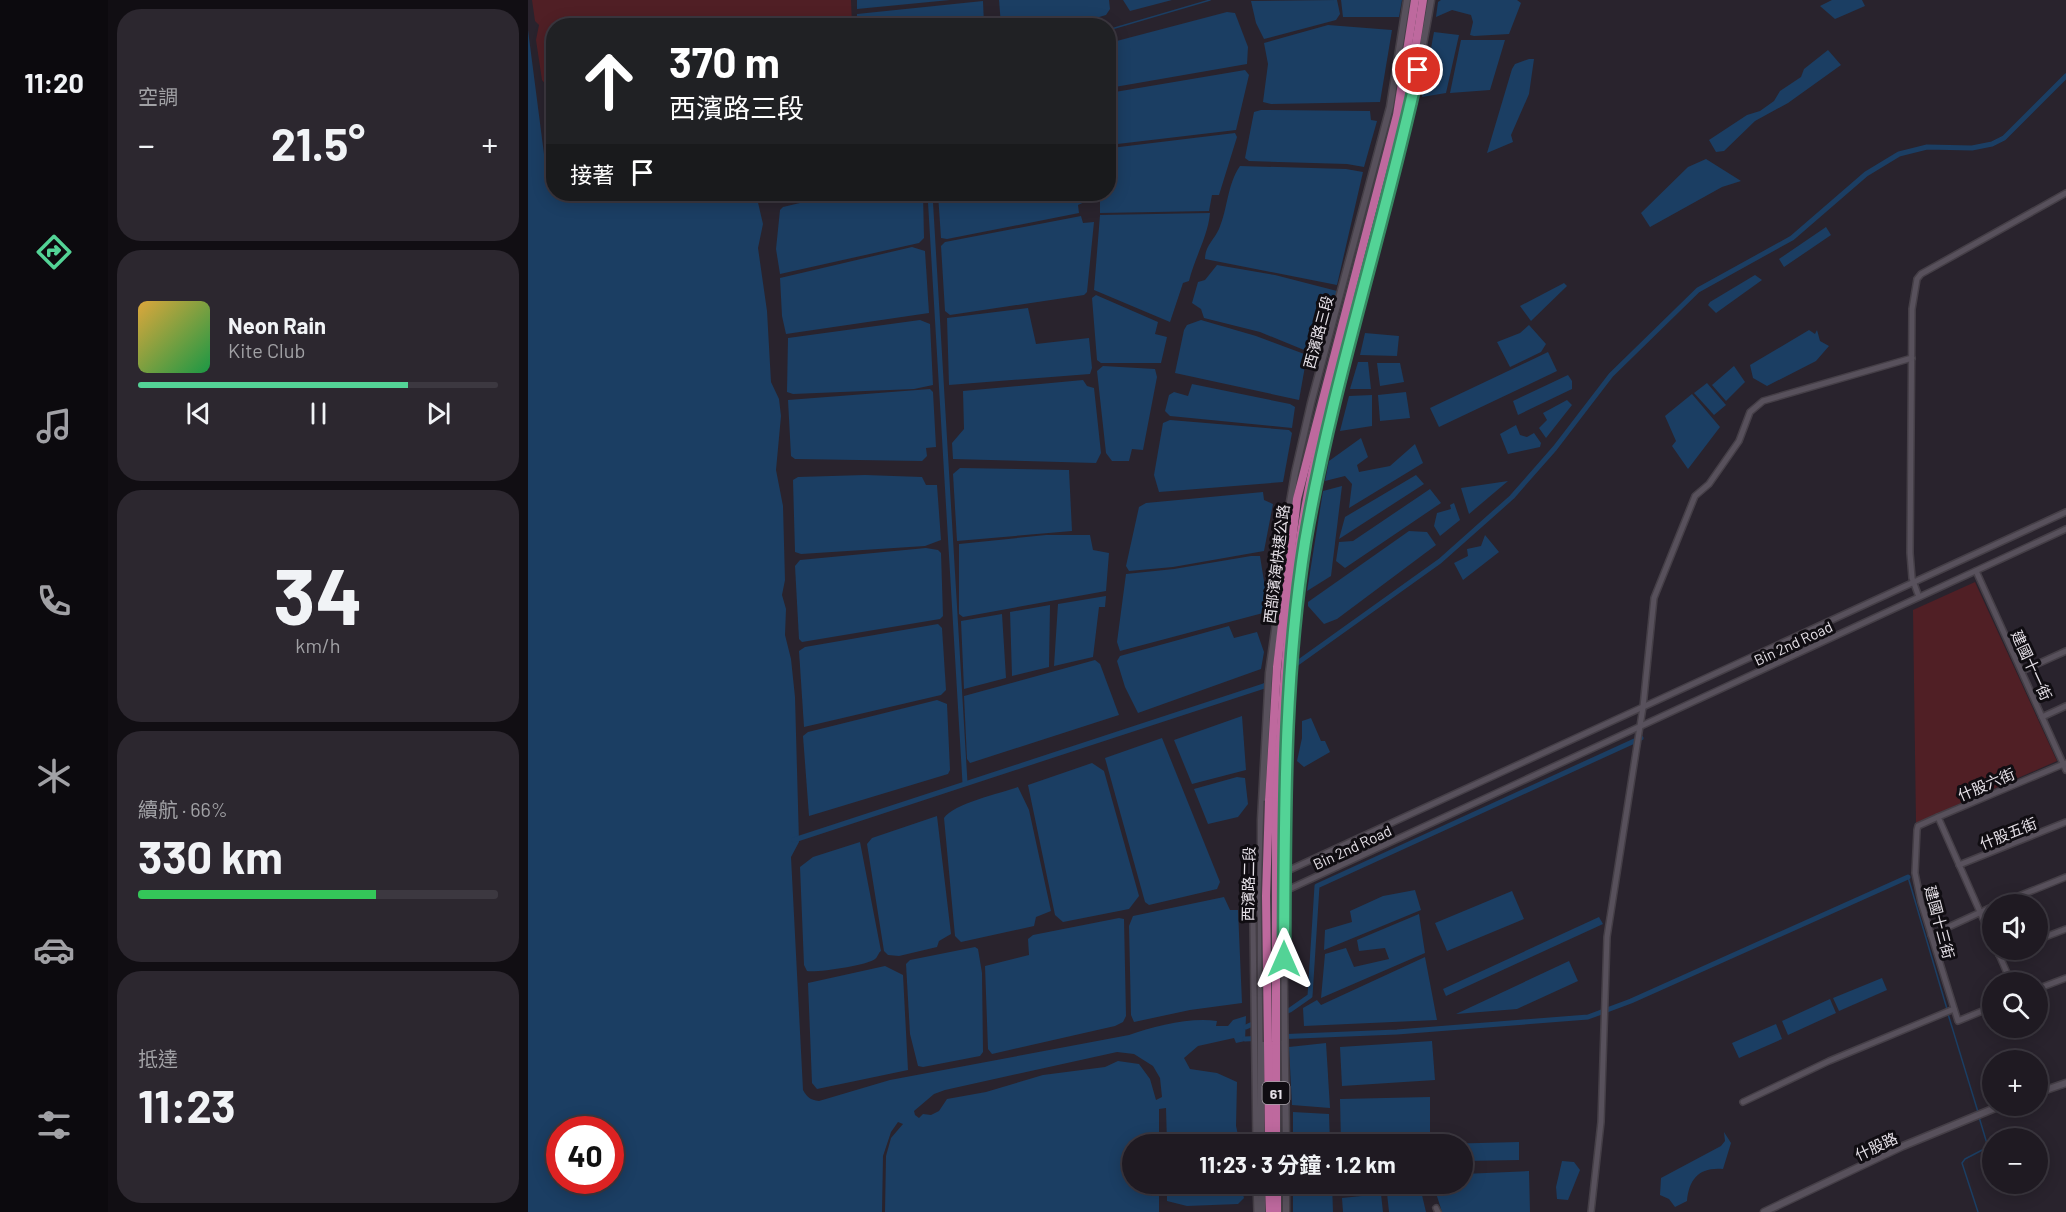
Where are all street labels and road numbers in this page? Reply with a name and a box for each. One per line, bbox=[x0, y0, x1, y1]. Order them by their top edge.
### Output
street label: 西濱路三段 bbox=[1300, 293, 1336, 371]
street label: 西部濱海快速公路 bbox=[1260, 503, 1292, 625]
street label: Bin 2nd Road bbox=[1751, 617, 1835, 669]
street label: 建國十一街 bbox=[2008, 627, 2056, 703]
street label: 什股六街 bbox=[1955, 764, 2017, 804]
street label: 什股五街 bbox=[1977, 813, 2039, 853]
street label: Bin 2nd Road bbox=[1310, 821, 1394, 873]
street label: 西濱路二段 bbox=[1238, 846, 1258, 922]
street label: 建國十三街 bbox=[1922, 883, 1958, 961]
road number: 61 bbox=[1262, 1082, 1290, 1104]
street label: 什股路 bbox=[1852, 1128, 1900, 1164]

